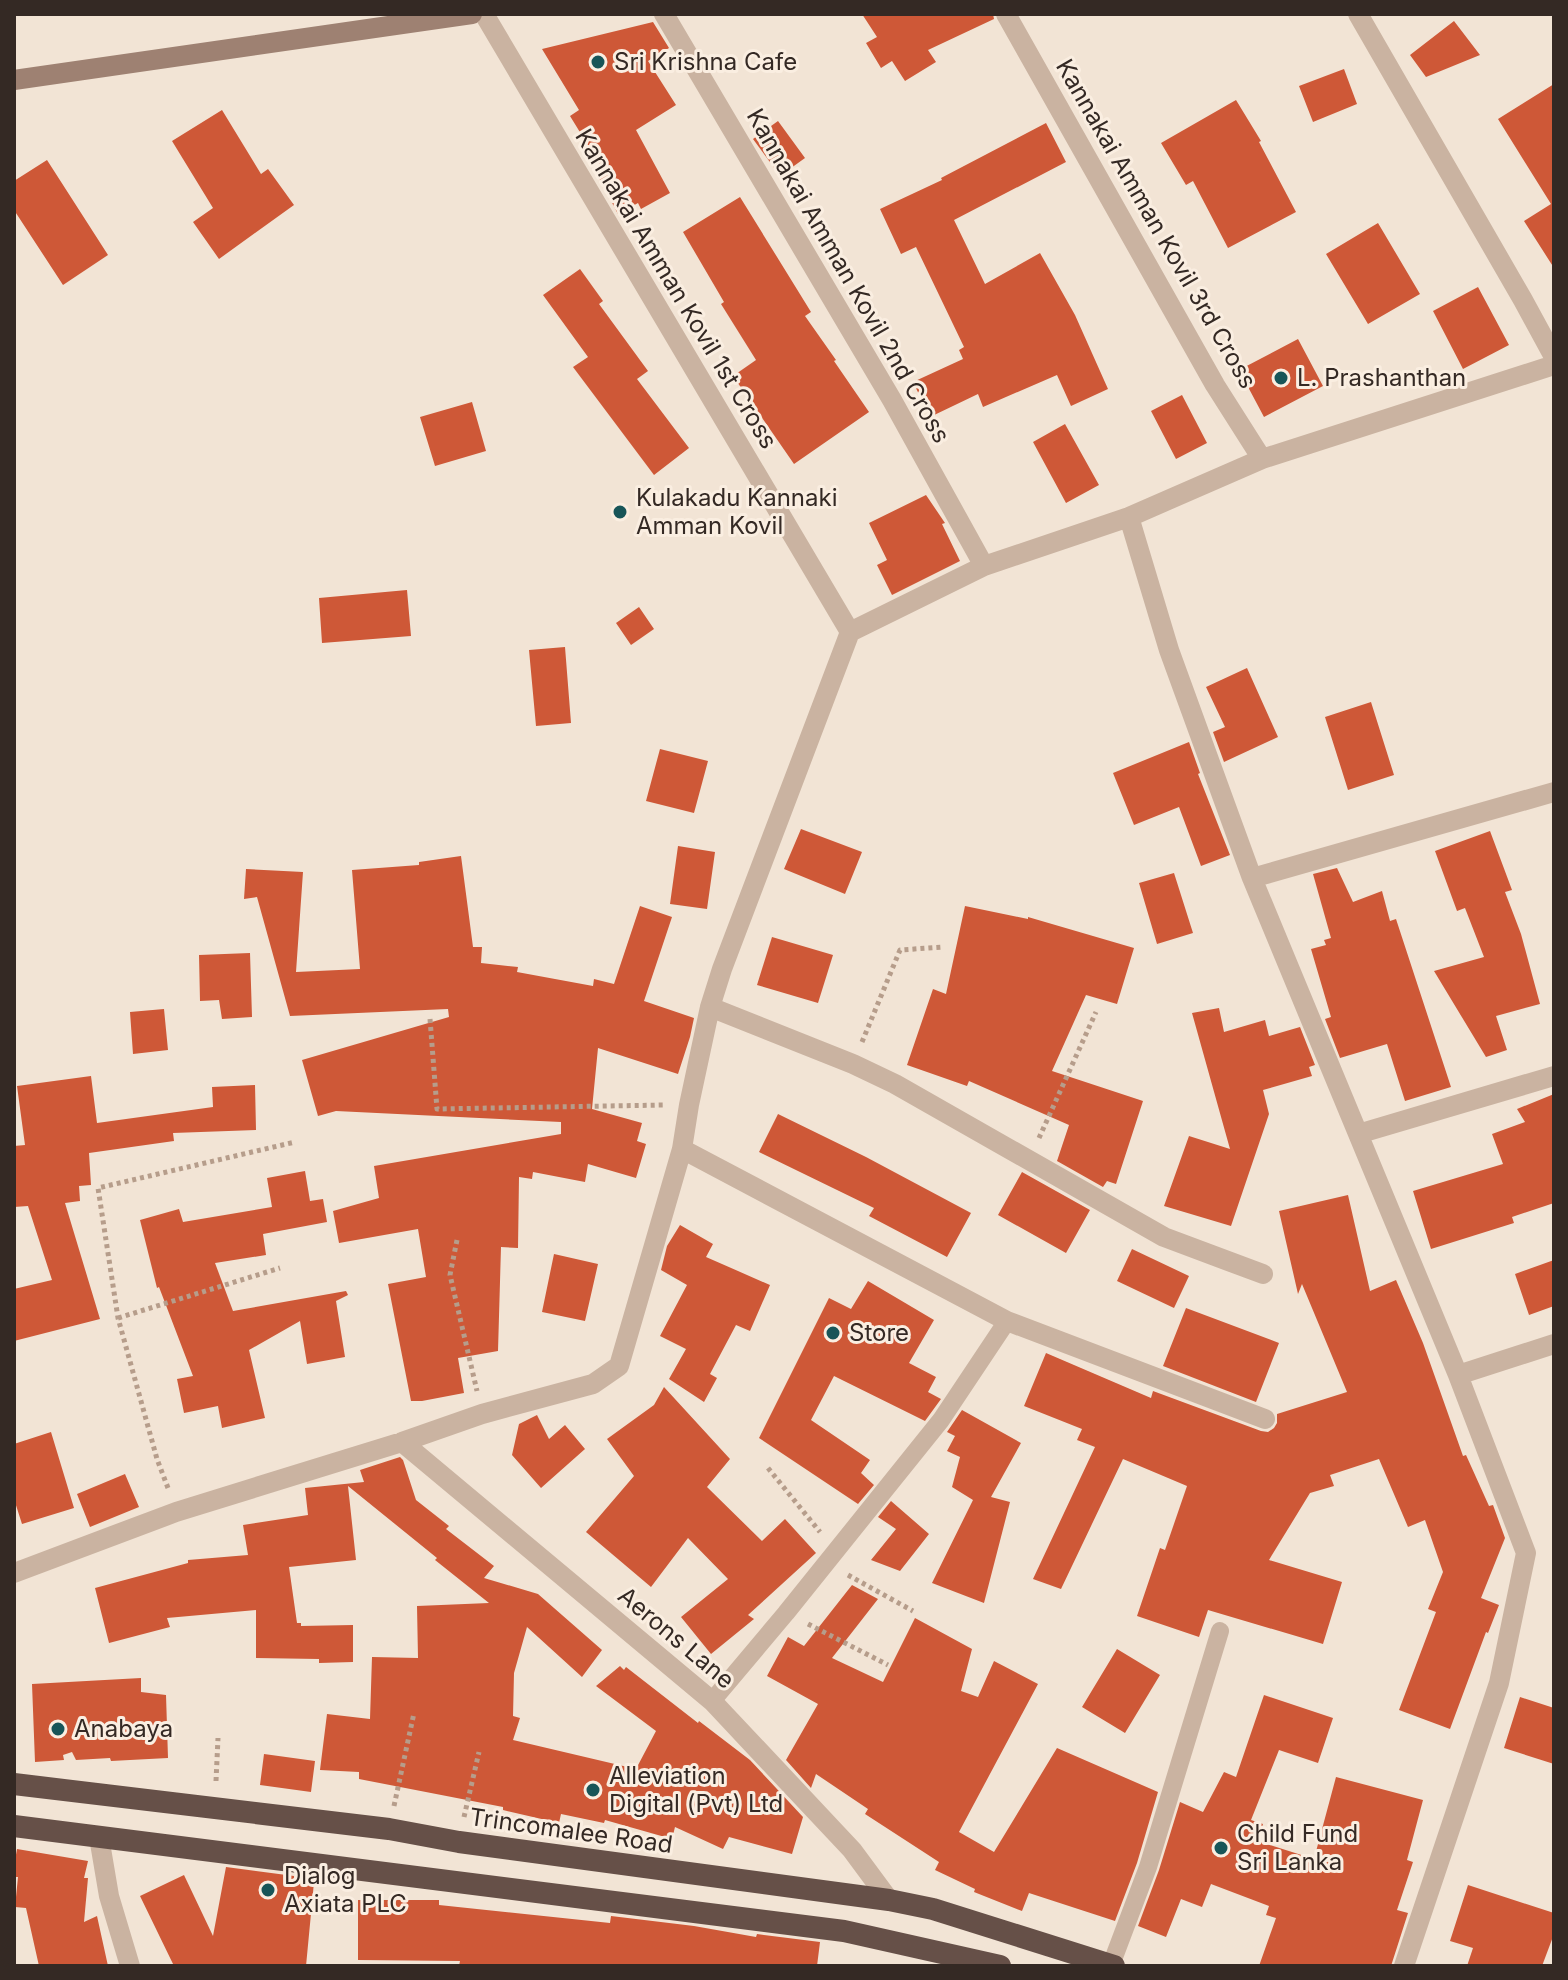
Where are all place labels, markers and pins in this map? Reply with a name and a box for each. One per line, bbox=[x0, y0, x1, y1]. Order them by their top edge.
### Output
place label: Sri Krishna Cafe bbox=[614, 47, 797, 76]
marker: Sri Krishna Cafe bbox=[589, 53, 607, 71]
place label: L. Prashanthan bbox=[1297, 363, 1466, 392]
marker: L. Prashanthan bbox=[1272, 369, 1290, 387]
place label: Kulakadu Kannaki Amman Kovil bbox=[636, 483, 838, 540]
marker: Kulakadu Kannaki Amman Kovil bbox=[611, 503, 629, 521]
place label: Store bbox=[849, 1318, 909, 1347]
marker: Store bbox=[824, 1324, 842, 1342]
place label: Anabaya bbox=[74, 1714, 173, 1743]
marker: Anabaya bbox=[49, 1720, 67, 1738]
place label: Alleviation Digital (Pvt) Ltd bbox=[609, 1761, 783, 1818]
marker: Alleviation Digital (Pvt) Ltd bbox=[584, 1781, 602, 1799]
place label: Child Fund Sri Lanka bbox=[1237, 1819, 1358, 1876]
marker: Child Fund Sri Lanka bbox=[1212, 1839, 1230, 1857]
place label: Dialog Axiata PLC bbox=[284, 1861, 407, 1918]
marker: Dialog Axiata PLC bbox=[259, 1881, 277, 1899]

